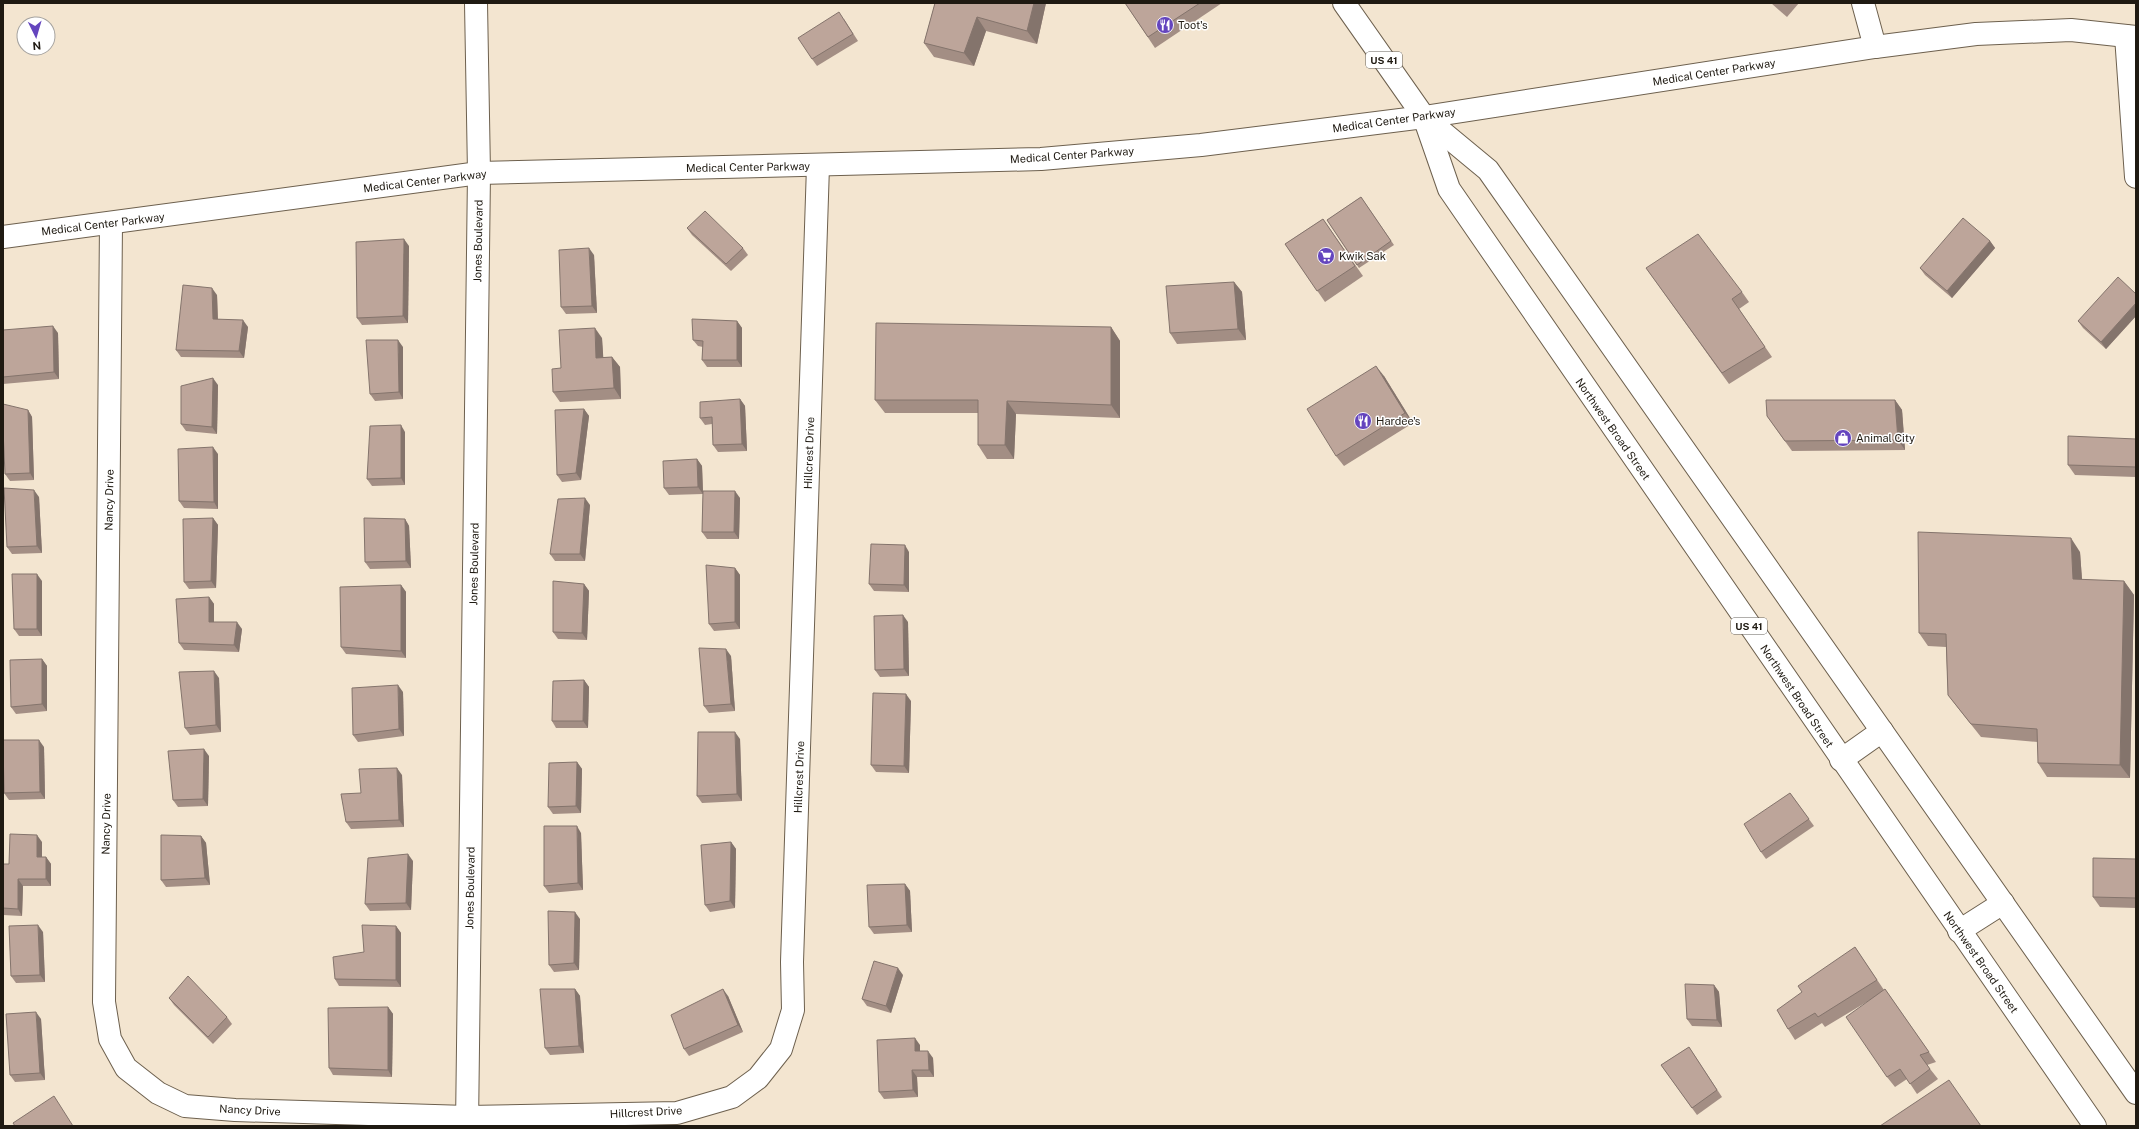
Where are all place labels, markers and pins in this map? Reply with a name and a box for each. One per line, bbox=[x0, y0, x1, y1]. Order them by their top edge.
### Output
restaurant icon: Toot's bbox=[1155, 15, 1175, 35]
place label: Toot's bbox=[1178, 19, 1208, 31]
supermarket icon: Kwik Sak bbox=[1316, 246, 1336, 266]
place label: Kwik Sak bbox=[1339, 250, 1386, 262]
restaurant icon: Hardee's bbox=[1353, 411, 1373, 431]
place label: Hardee's bbox=[1376, 415, 1421, 427]
shop icon: Animal City bbox=[1833, 428, 1853, 448]
place label: Animal City bbox=[1856, 432, 1915, 444]

